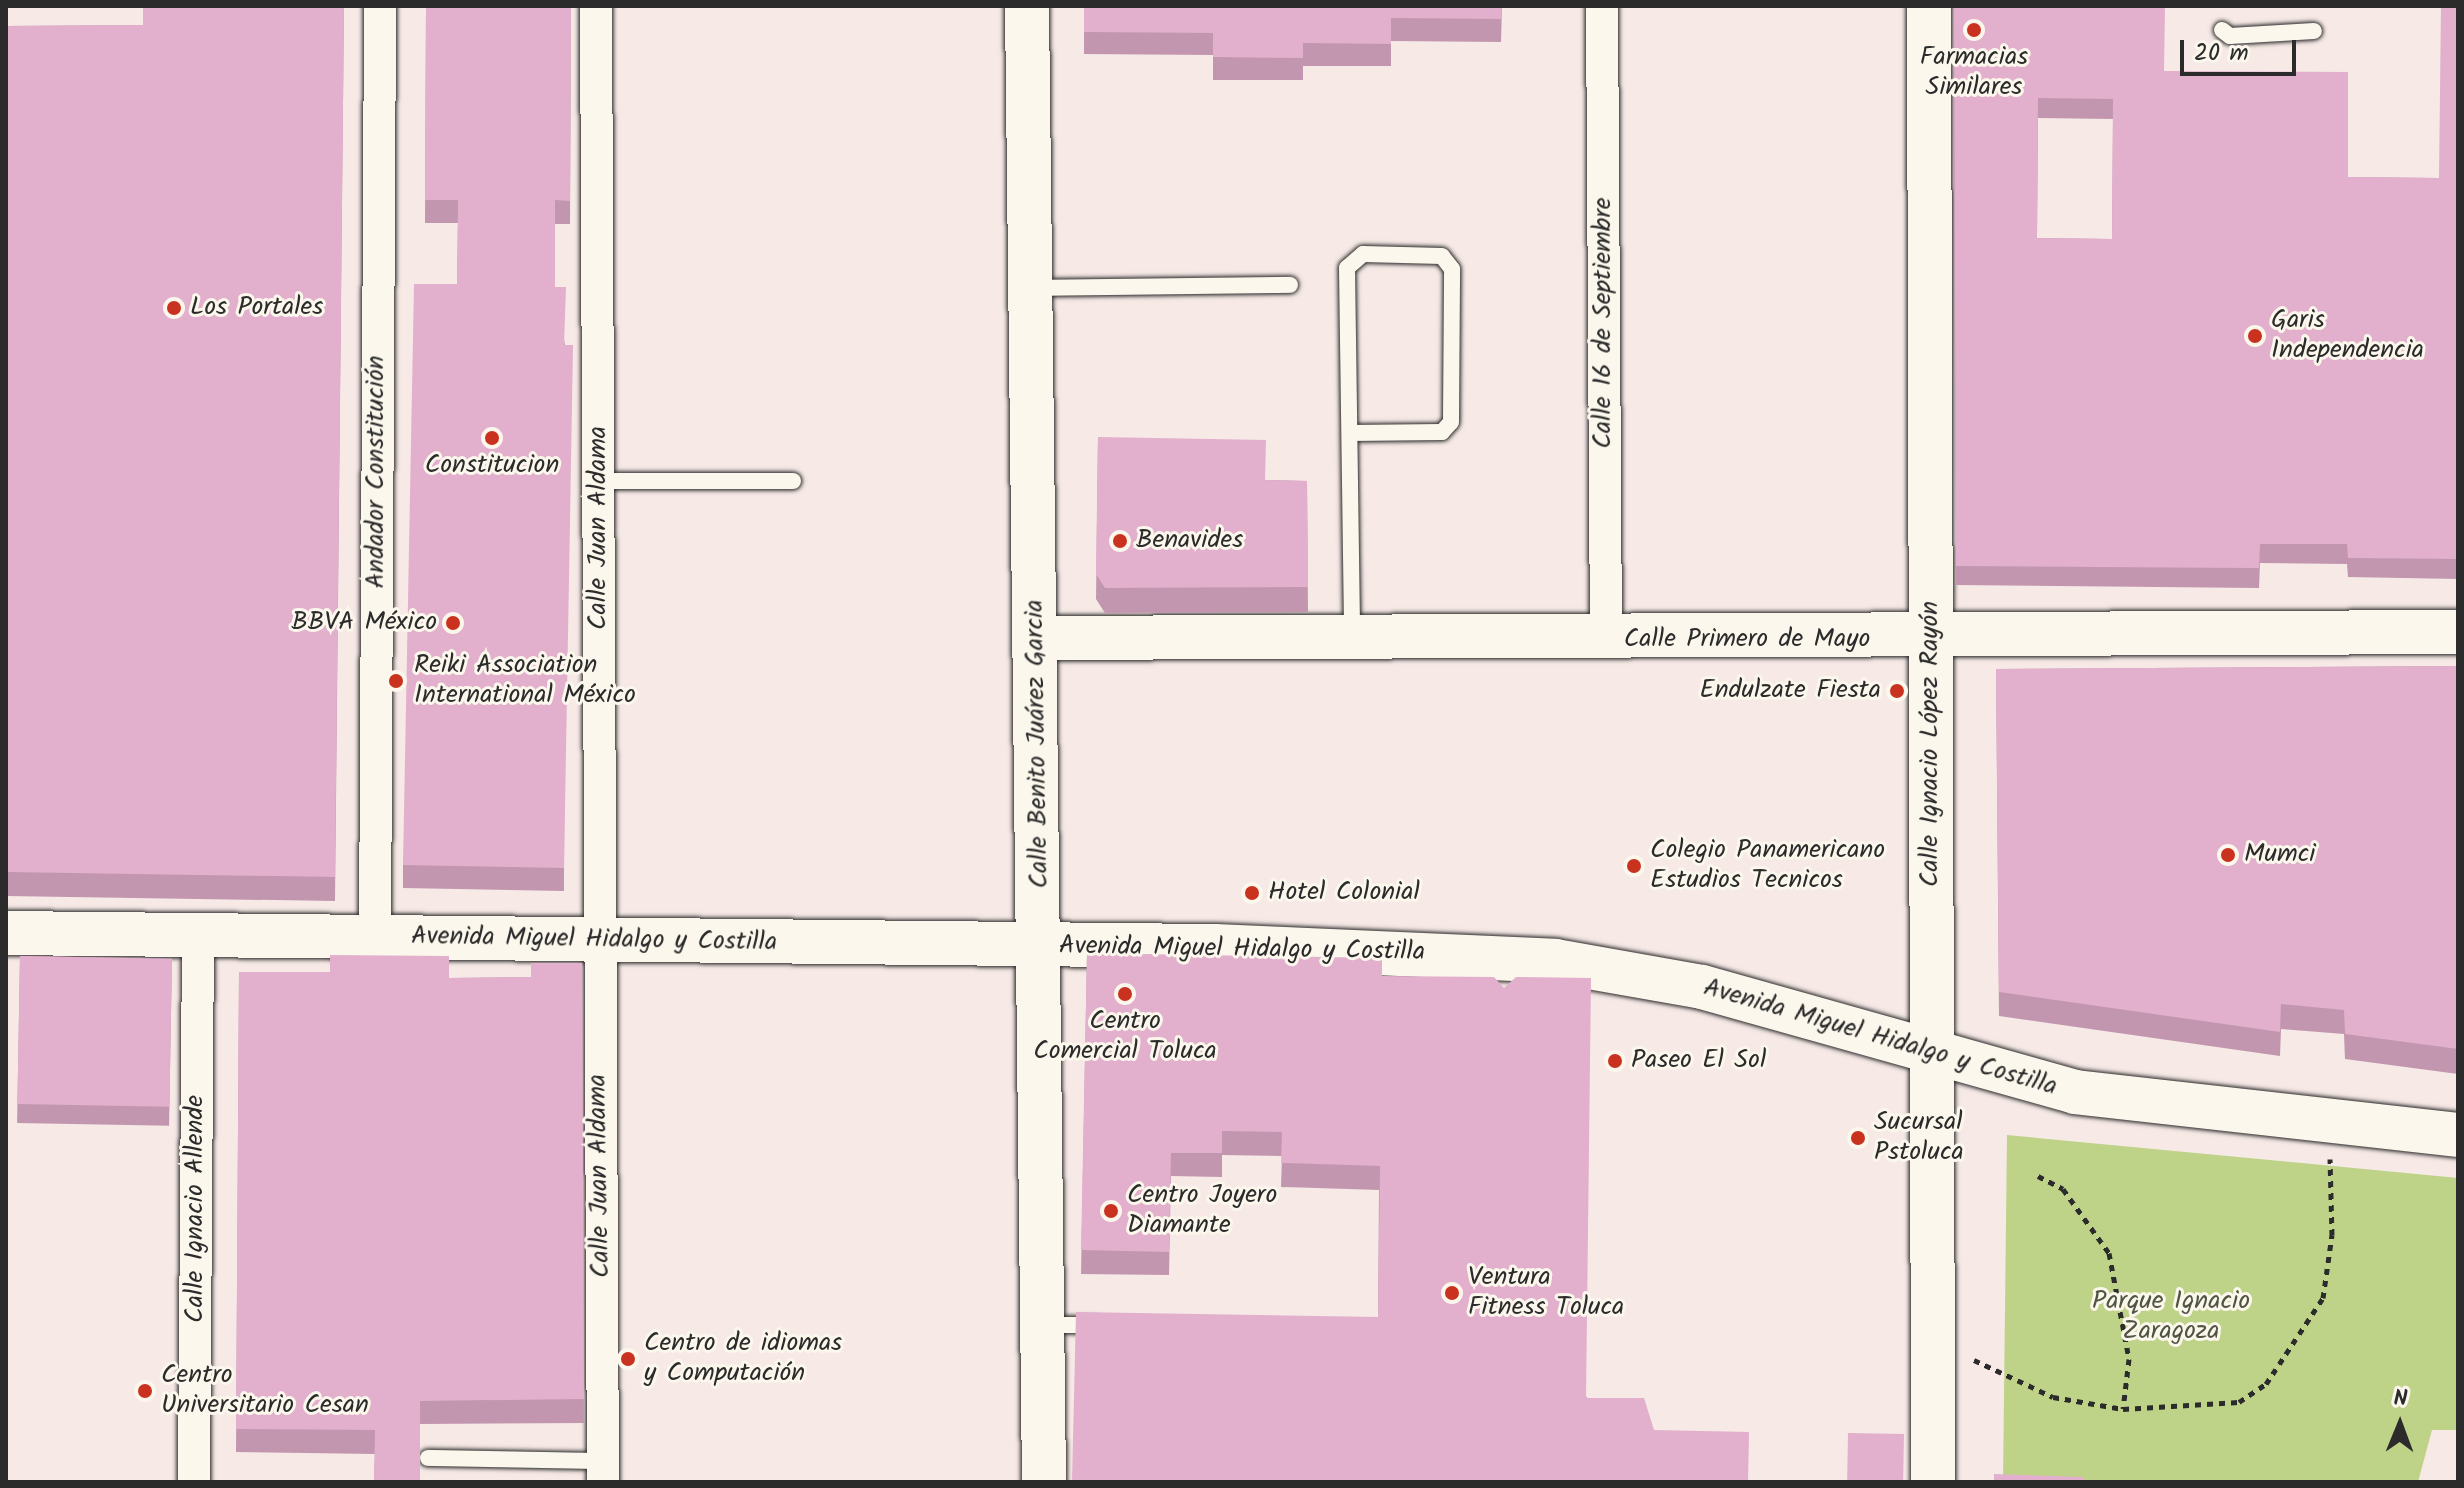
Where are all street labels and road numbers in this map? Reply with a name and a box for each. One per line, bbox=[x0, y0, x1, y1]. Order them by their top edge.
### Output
street label: Calle 16 de Septiembre bbox=[1588, 197, 1620, 449]
street label: Andador Constitución bbox=[361, 355, 393, 589]
street label: Calle Juan Aldama bbox=[583, 426, 615, 630]
street label: Calle Benito Juárez Garcia bbox=[1020, 599, 1056, 889]
street label: Calle Ignacio López Rayón bbox=[1915, 601, 1947, 887]
street label: Calle Primero de Mayo bbox=[1624, 624, 1870, 656]
street label: Avenida Miguel Hidalgo y Costilla bbox=[411, 921, 777, 959]
street label: Avenida Miguel Hidalgo y Costilla bbox=[1059, 931, 1425, 969]
street label: Avenida Miguel Hidalgo y Costilla bbox=[1700, 973, 2060, 1103]
street label: Calle Juan Aldama bbox=[583, 1074, 617, 1278]
street label: Calle Ignacio Allende bbox=[180, 1095, 212, 1323]

